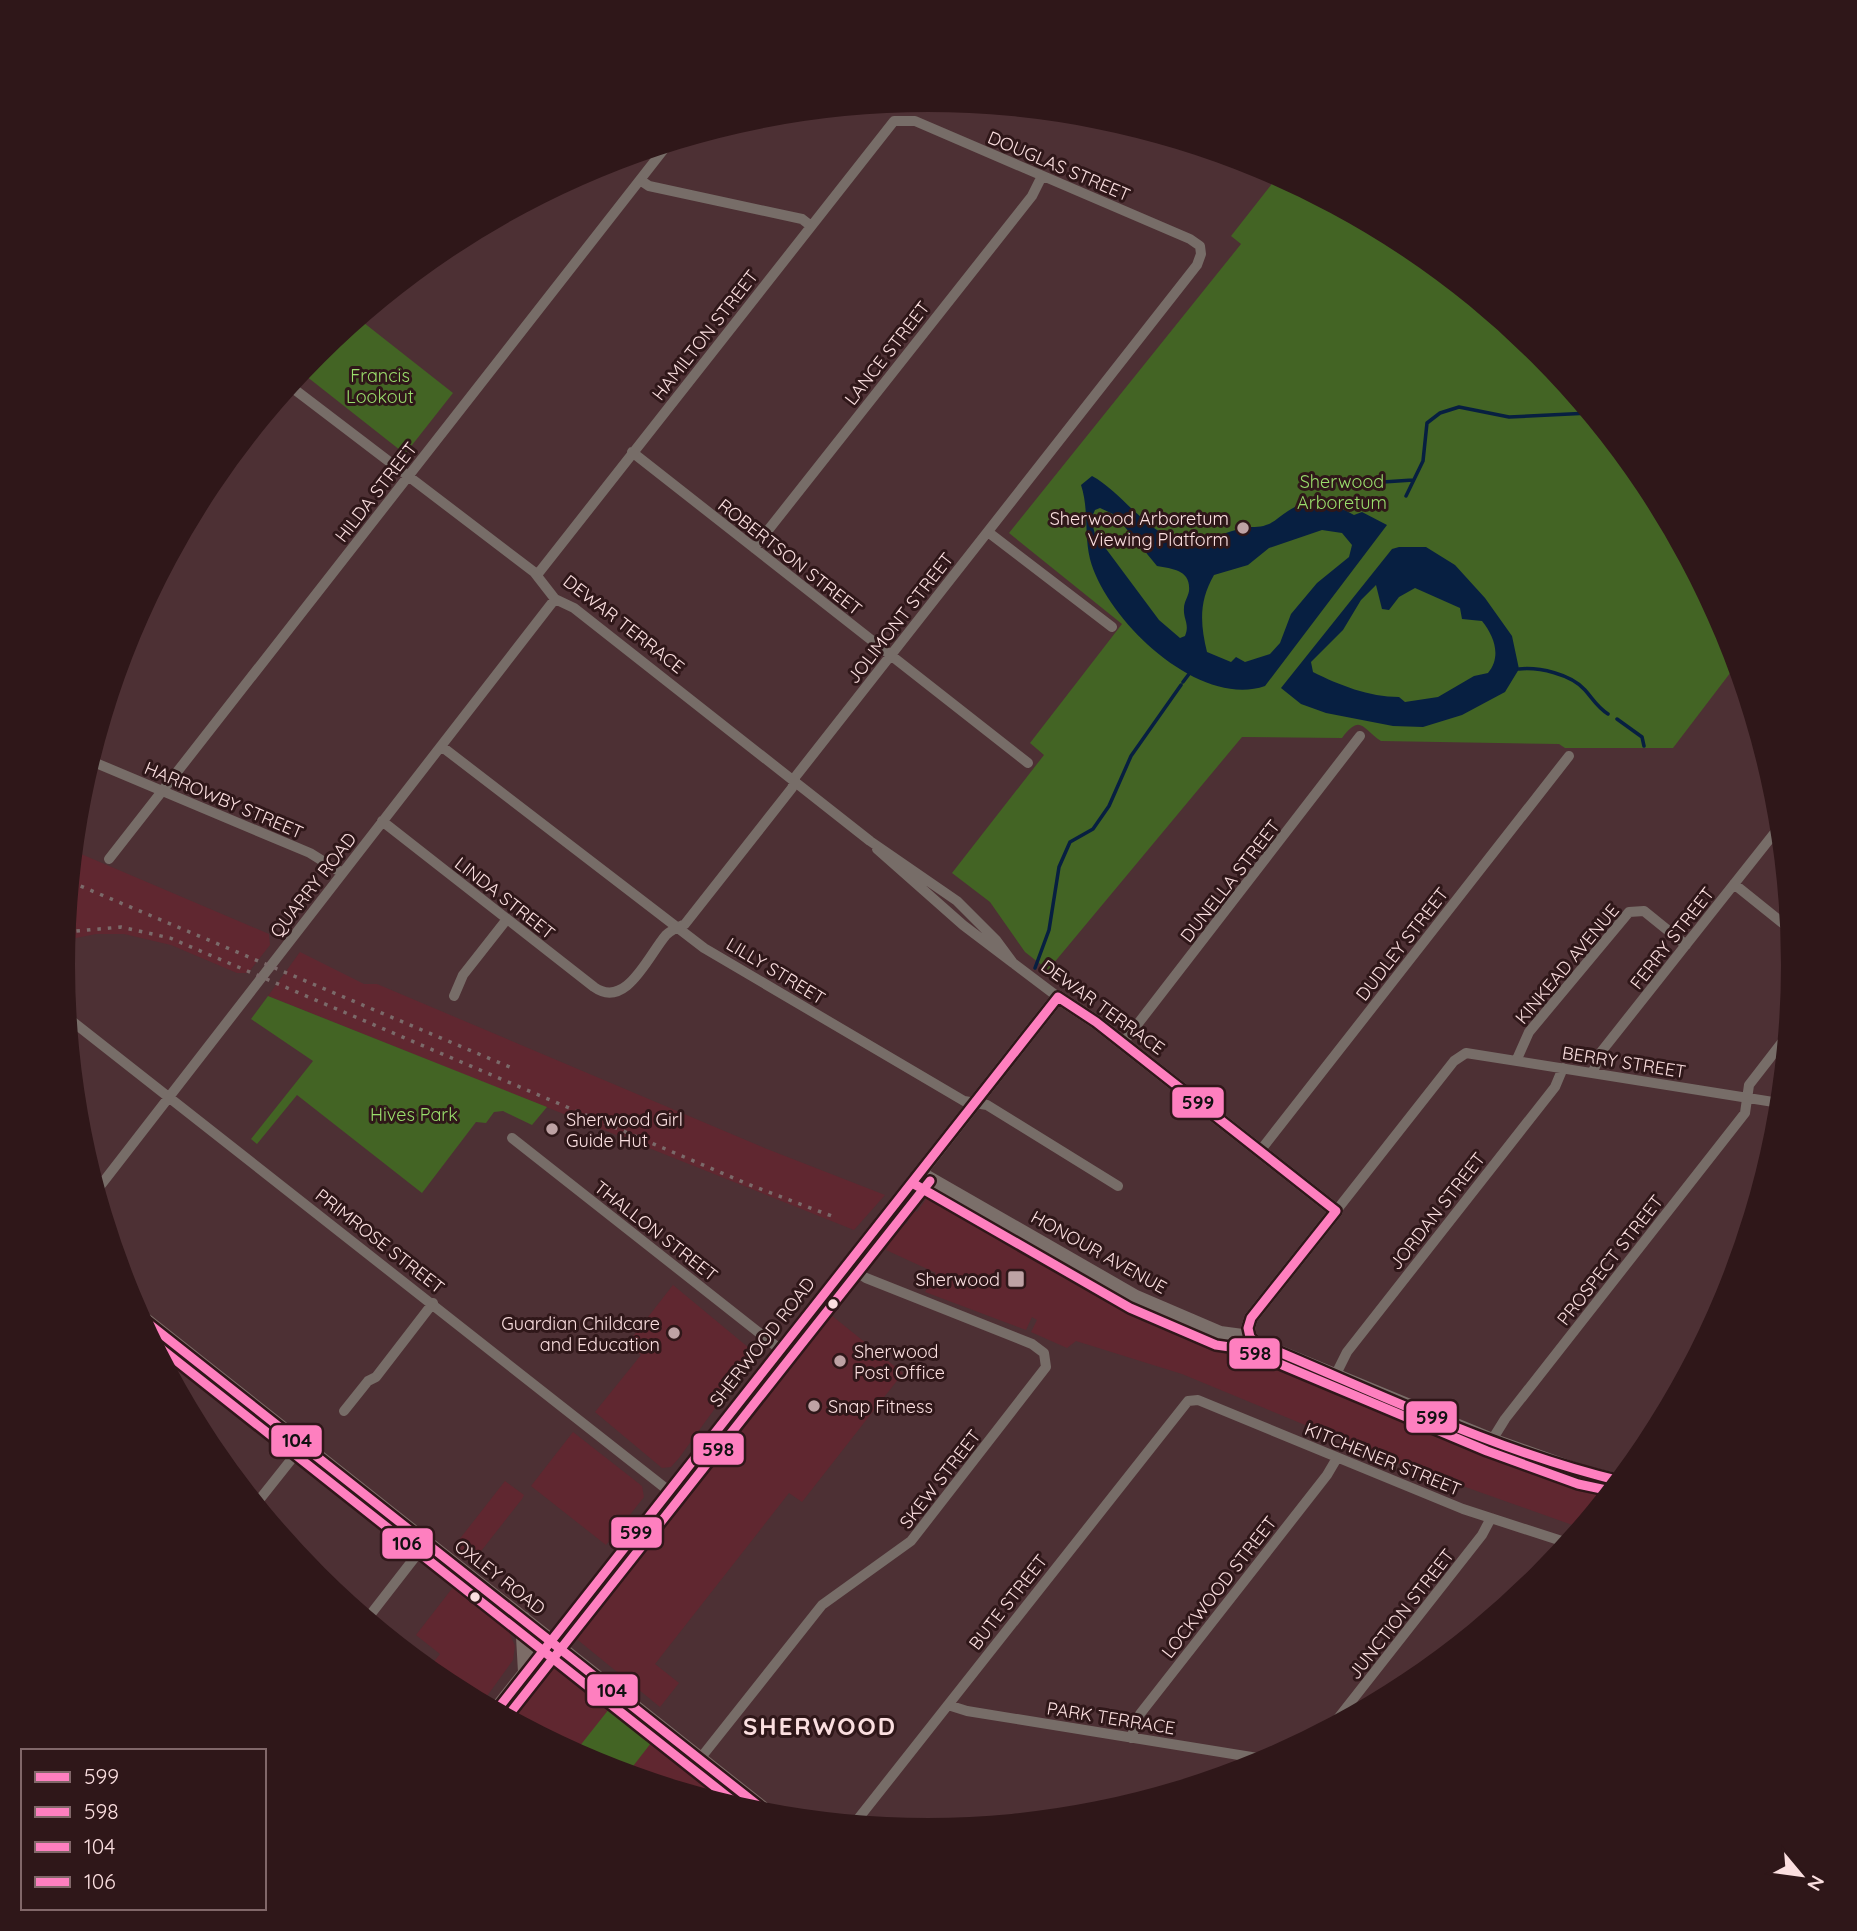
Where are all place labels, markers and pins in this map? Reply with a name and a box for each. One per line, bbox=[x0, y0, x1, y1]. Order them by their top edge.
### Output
place label: Sherwood Arboretum Viewing Platform bbox=[1050, 507, 1229, 551]
marker: Sherwood Arboretum Viewing Platform bbox=[1235, 520, 1251, 536]
place label: Sherwood Girl Guide Hut bbox=[566, 1108, 683, 1152]
marker: Sherwood Girl Guide Hut bbox=[544, 1121, 560, 1137]
place label: Sherwood bbox=[915, 1268, 1000, 1291]
marker: Sherwood bbox=[1006, 1269, 1026, 1289]
unlabelled marker bbox=[826, 1297, 840, 1311]
place label: Guardian Childcare and Education bbox=[501, 1312, 660, 1356]
marker: Guardian Childcare and Education bbox=[666, 1325, 682, 1341]
place label: Sherwood Post Office bbox=[854, 1340, 945, 1384]
marker: Sherwood Post Office bbox=[832, 1353, 848, 1369]
place label: Snap Fitness bbox=[828, 1395, 933, 1418]
marker: Snap Fitness bbox=[806, 1398, 822, 1414]
unlabelled marker bbox=[468, 1590, 482, 1604]

